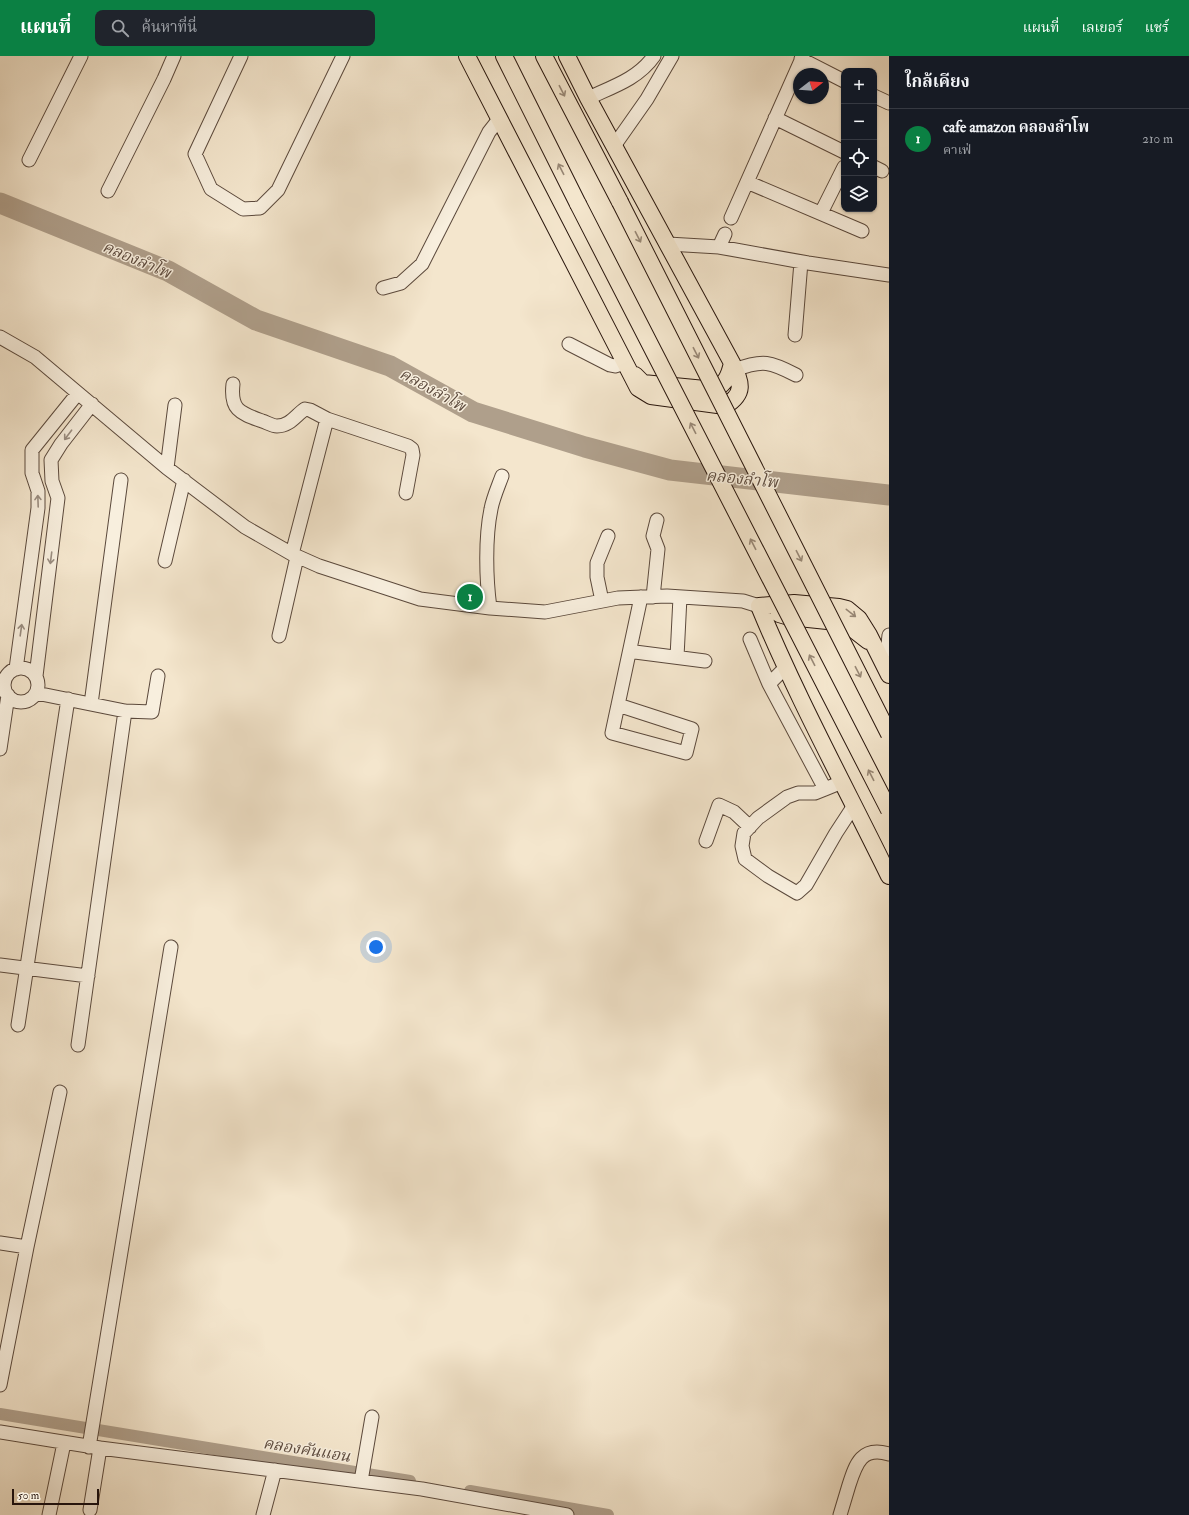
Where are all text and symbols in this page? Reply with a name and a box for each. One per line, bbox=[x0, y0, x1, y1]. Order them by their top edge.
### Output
search box bbox=[95, 10, 375, 46]
text: แผนที่ bbox=[20, 15, 71, 39]
icon: search bbox=[109, 17, 131, 39]
text: ค้นหาที่นี่ bbox=[141, 18, 197, 37]
text: แผนที่ bbox=[1023, 19, 1059, 36]
text: เลเยอร์ bbox=[1081, 19, 1123, 36]
text: แชร์ bbox=[1145, 19, 1169, 36]
north arrow bbox=[793, 68, 829, 104]
map controls bbox=[841, 68, 877, 212]
button: + bbox=[841, 68, 877, 104]
text: ใกล้เคียง bbox=[905, 71, 970, 92]
one-way arrow bbox=[559, 84, 566, 96]
button: − bbox=[841, 104, 877, 140]
text: cafe amazon คลองลำโพ bbox=[943, 118, 1089, 137]
text: 1 bbox=[916, 131, 920, 147]
text: 210 m bbox=[1142, 131, 1173, 147]
button: locate bbox=[841, 140, 877, 176]
text: คาเฟ่ bbox=[943, 142, 971, 158]
one-way arrow bbox=[557, 163, 564, 175]
button: layers bbox=[841, 176, 877, 212]
one-way arrow bbox=[634, 230, 642, 242]
water label: คลองลำโพ bbox=[100, 235, 176, 284]
one-way arrow bbox=[693, 346, 700, 358]
water label: คลองลำโพ bbox=[396, 362, 471, 417]
one-way arrow bbox=[689, 422, 697, 434]
one-way arrow bbox=[64, 429, 72, 440]
water label: คลองลำโพ bbox=[705, 463, 780, 493]
one-way arrow bbox=[34, 495, 42, 508]
one-way arrow bbox=[748, 538, 756, 550]
one-way arrow bbox=[796, 550, 803, 562]
one-way arrow bbox=[47, 551, 55, 564]
pin: 1 bbox=[457, 582, 483, 612]
one-way arrow bbox=[846, 609, 857, 618]
one-way arrow bbox=[17, 624, 25, 637]
one-way arrow bbox=[808, 654, 815, 666]
one-way arrow bbox=[855, 666, 862, 678]
one-way arrow bbox=[867, 769, 874, 781]
your location bbox=[366, 937, 386, 957]
water label: คลองคันแอน bbox=[262, 1433, 352, 1467]
scale bar bbox=[12, 1487, 99, 1506]
text: 50 m bbox=[18, 1489, 39, 1502]

